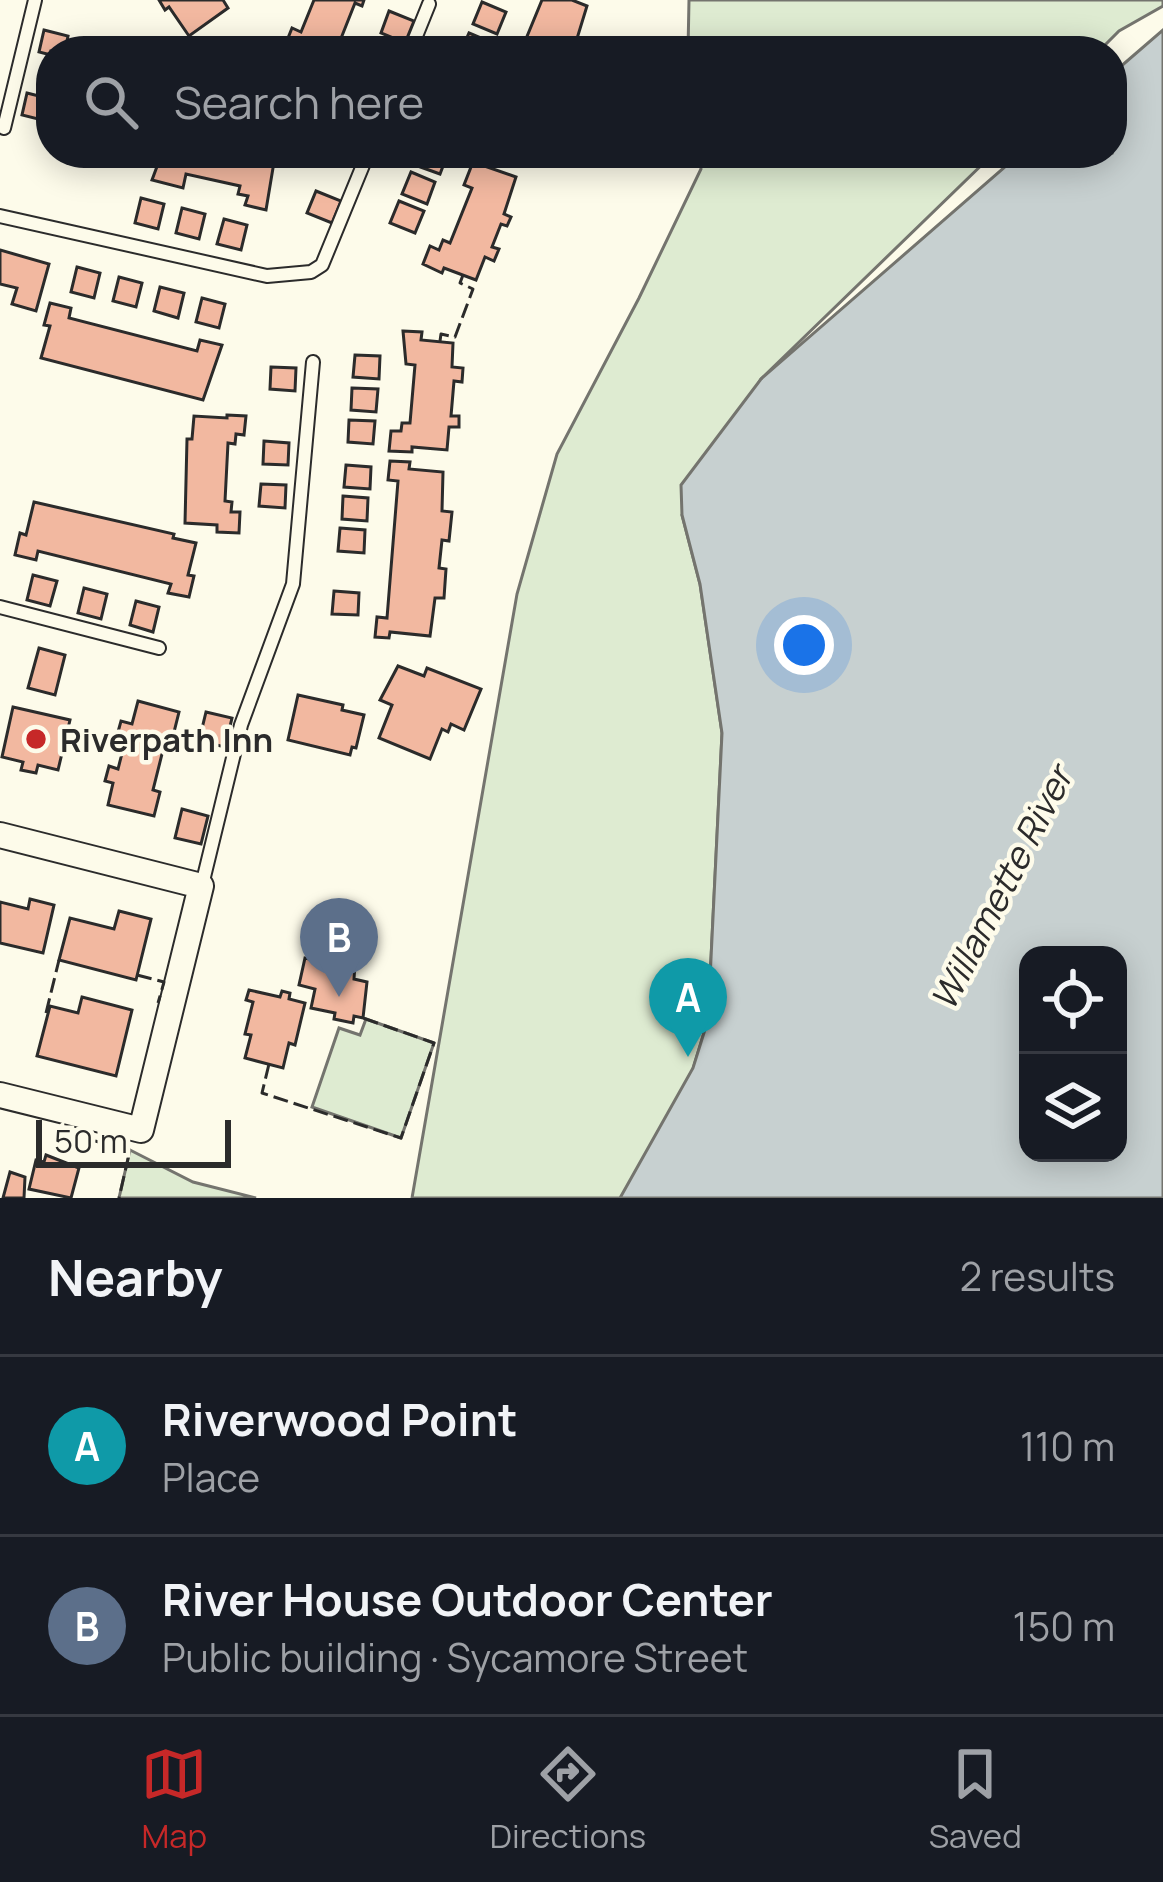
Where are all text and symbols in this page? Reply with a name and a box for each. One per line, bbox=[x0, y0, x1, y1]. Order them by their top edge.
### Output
search box bbox=[36, 36, 1127, 168]
icon: search bbox=[78, 69, 144, 135]
text: Search here bbox=[174, 71, 424, 133]
your location bbox=[774, 615, 834, 675]
place label: Riverpath Inn bbox=[60, 717, 273, 762]
marker: Riverpath Inn bbox=[23, 726, 49, 752]
water label: Willamette River bbox=[919, 754, 1085, 1018]
pin: B bbox=[300, 898, 378, 997]
map controls bbox=[1019, 946, 1127, 1162]
button: locate bbox=[1019, 946, 1127, 1054]
pin: A bbox=[649, 958, 727, 1057]
button: layers bbox=[1019, 1054, 1127, 1162]
scale bar bbox=[36, 1114, 231, 1167]
text: 50 m bbox=[54, 1118, 128, 1163]
text: Nearby bbox=[48, 1242, 223, 1311]
text: 2 results bbox=[960, 1249, 1115, 1303]
text: Riverwood Point bbox=[162, 1388, 517, 1450]
text: A bbox=[74, 1419, 100, 1473]
text: 110 m bbox=[1020, 1419, 1115, 1473]
text: Place bbox=[162, 1450, 260, 1504]
text: River House Outdoor Center bbox=[162, 1568, 773, 1630]
text: B bbox=[75, 1599, 99, 1653]
text: 150 m bbox=[1013, 1599, 1115, 1653]
text: Public building · Sycamore Street bbox=[162, 1630, 748, 1684]
tab: Map bbox=[141, 1741, 207, 1858]
tab: Directions bbox=[490, 1741, 646, 1858]
tab: Saved bbox=[929, 1741, 1022, 1858]

